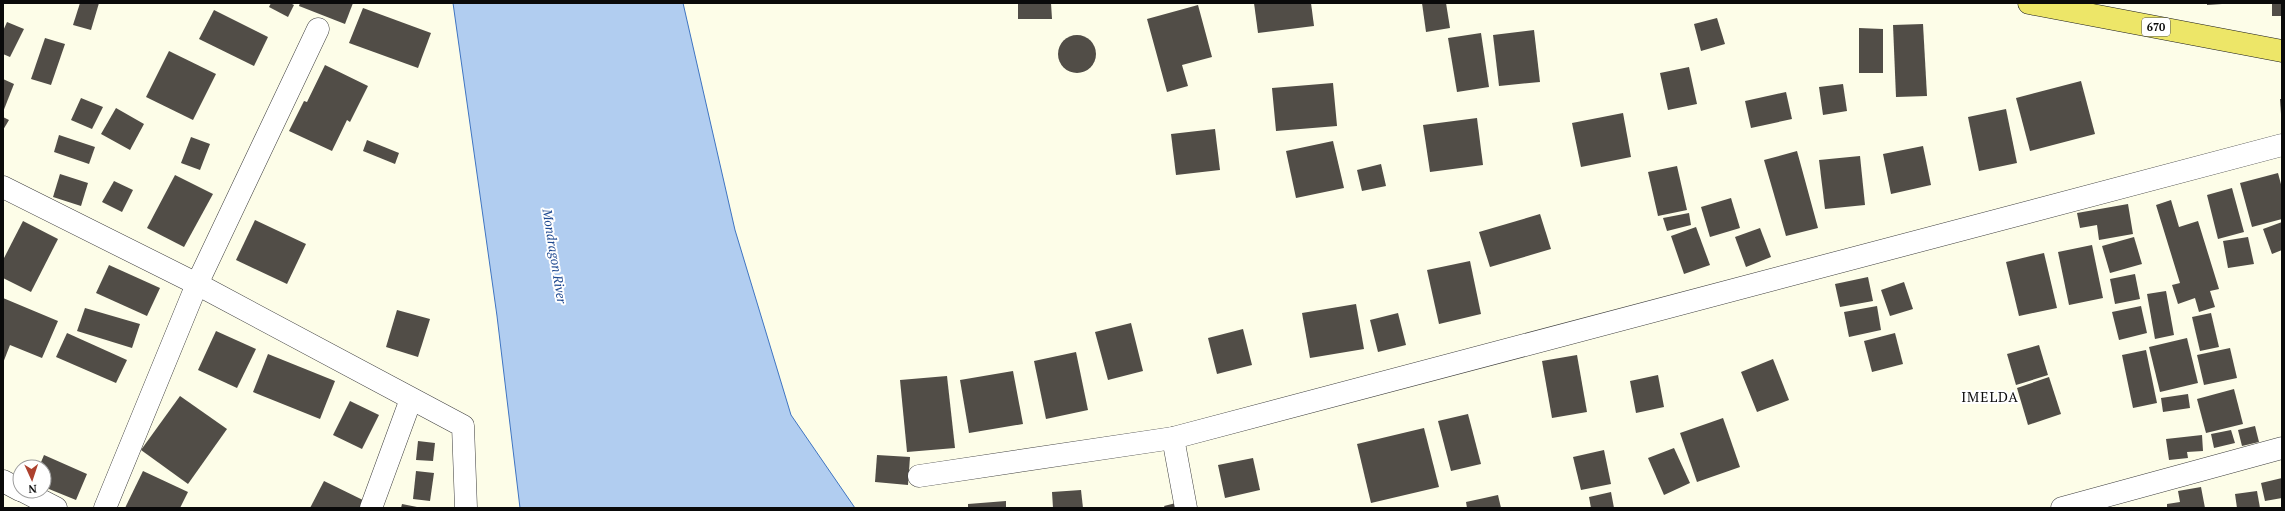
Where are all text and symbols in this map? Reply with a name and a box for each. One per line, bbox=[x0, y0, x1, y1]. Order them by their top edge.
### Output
road number: 670 bbox=[2142, 18, 2170, 36]
water label: Mondragon River bbox=[538, 206, 572, 306]
district label: IMELDA bbox=[1961, 387, 2019, 406]
north arrow bbox=[12, 459, 52, 499]
text: N bbox=[27, 482, 37, 496]

